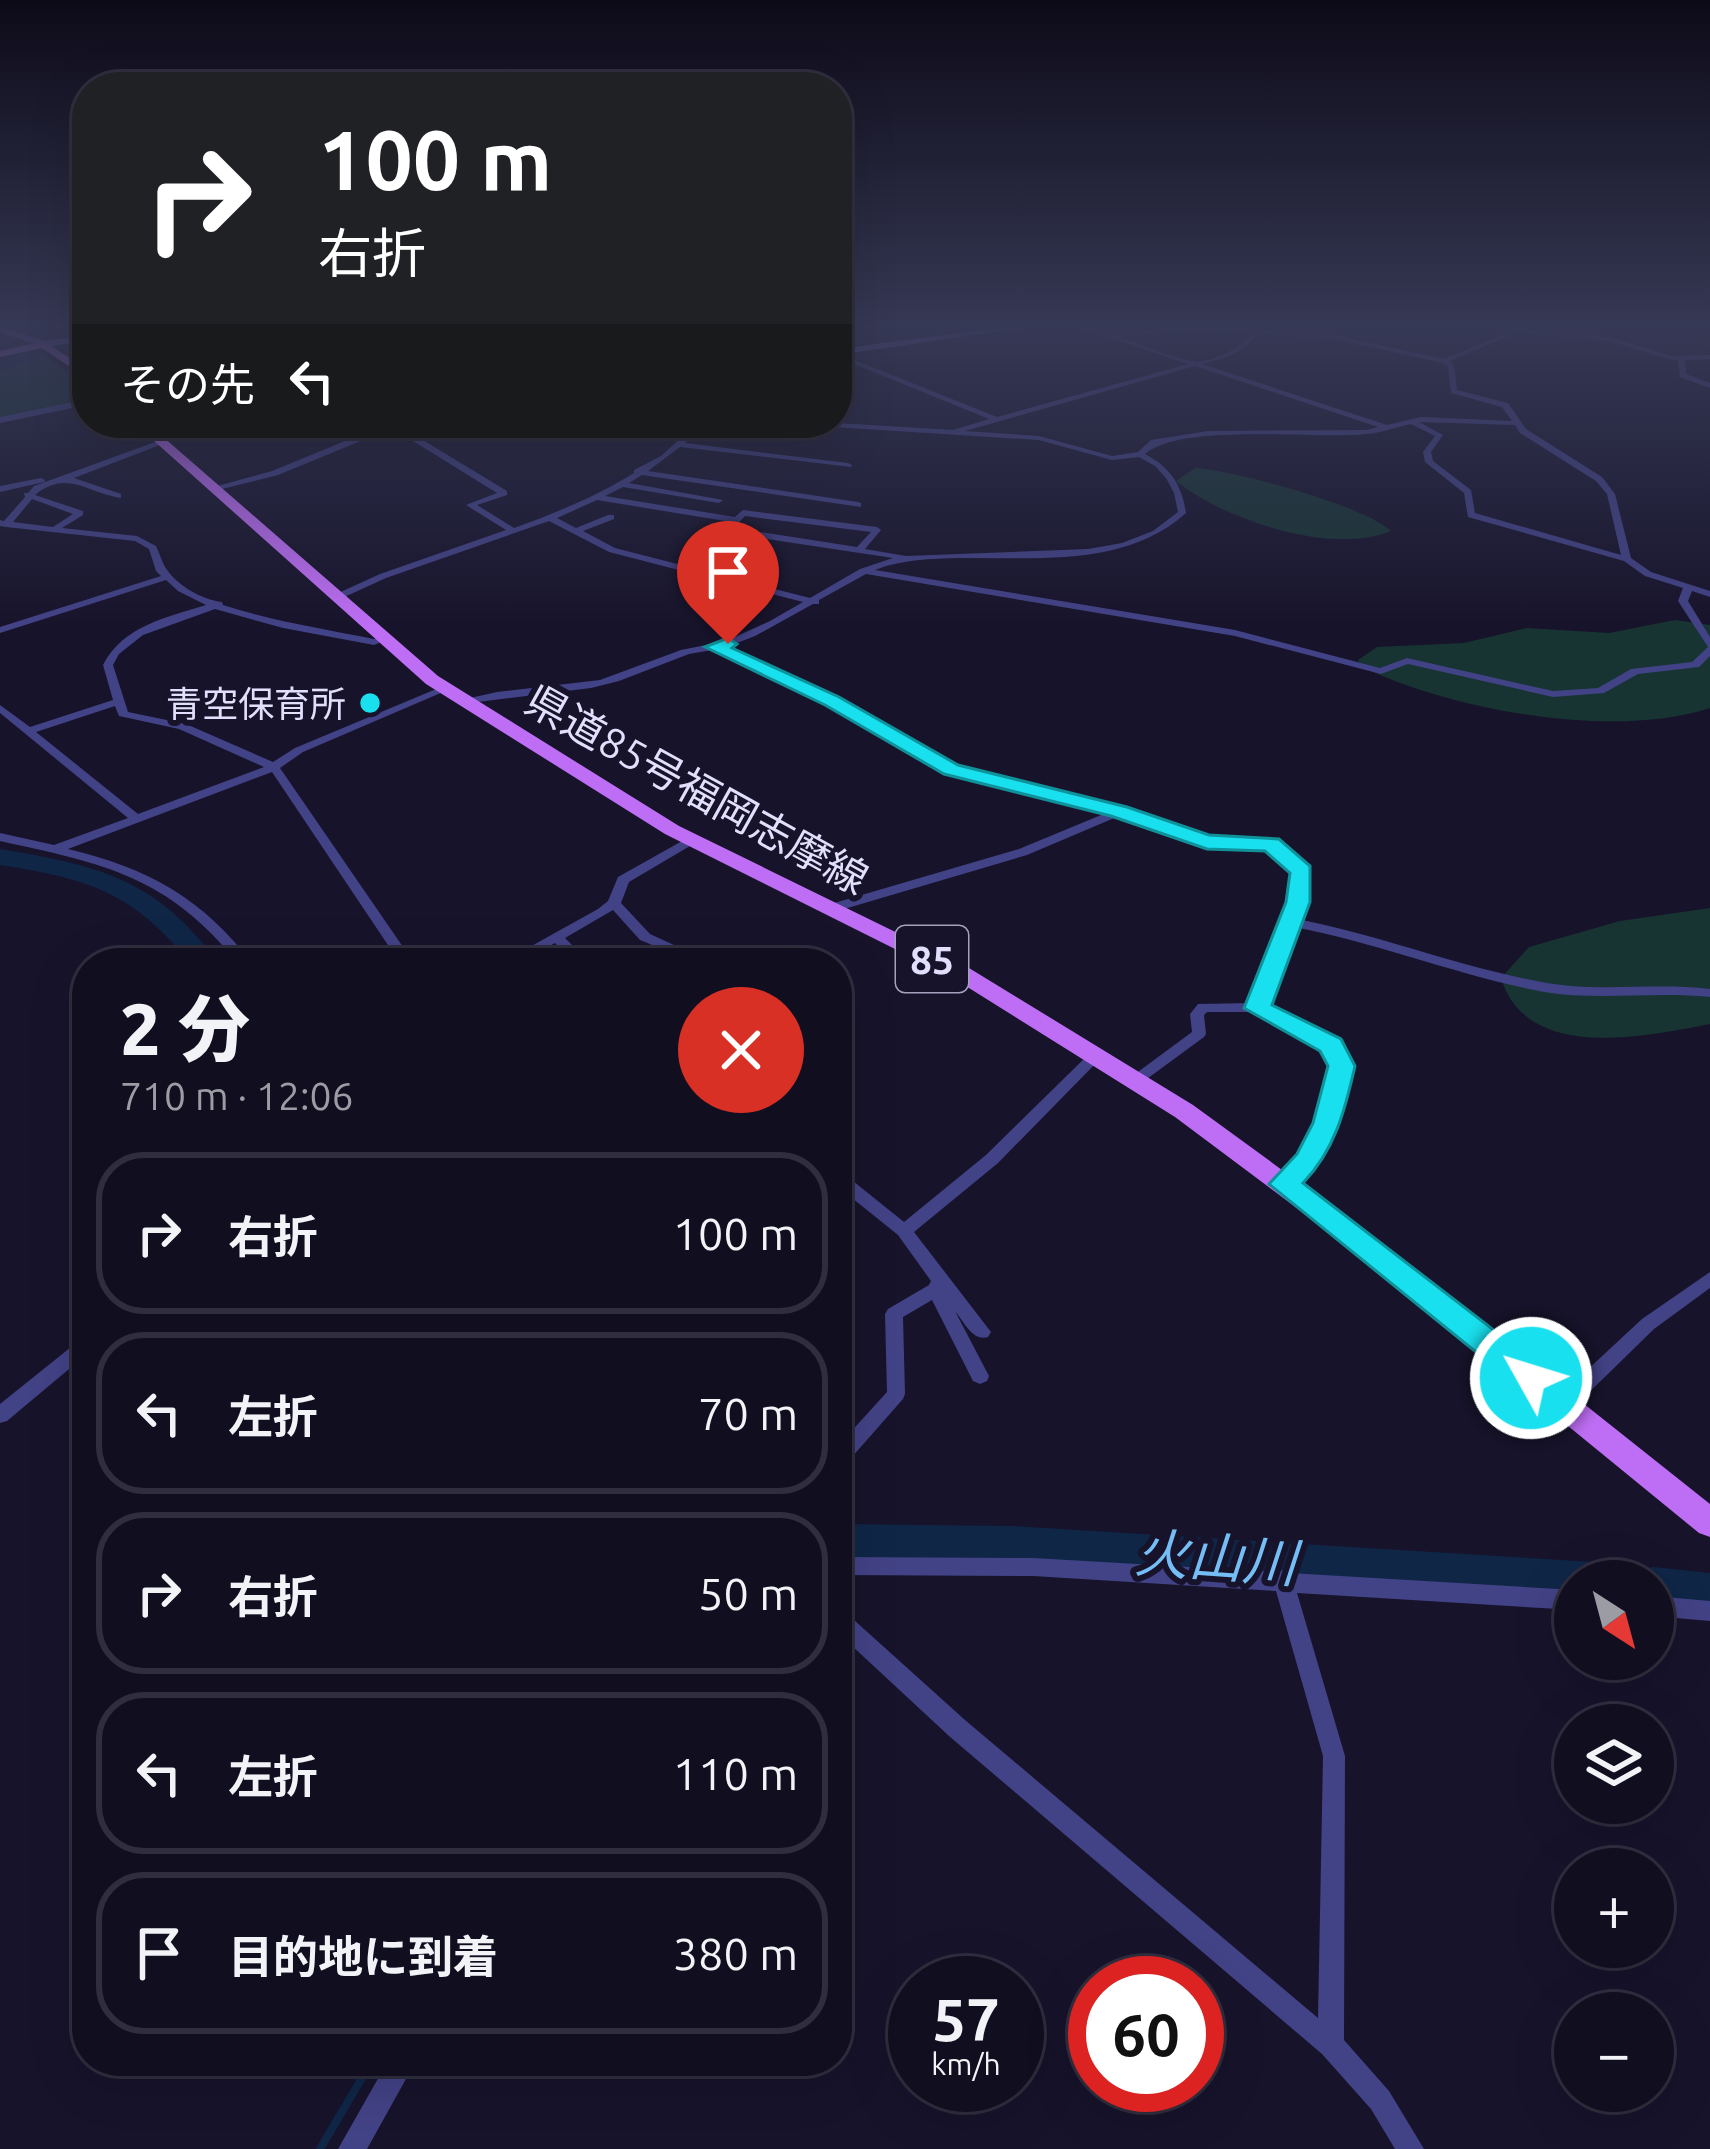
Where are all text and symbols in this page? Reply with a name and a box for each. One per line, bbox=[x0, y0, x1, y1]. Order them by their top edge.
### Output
text: 100 m bbox=[318, 112, 552, 206]
icon: right bbox=[120, 120, 276, 276]
text: 右折 bbox=[318, 223, 426, 283]
icon: left bbox=[279, 348, 345, 414]
text: その先 bbox=[120, 359, 255, 410]
pin bbox=[677, 521, 779, 644]
icon: arrive bbox=[695, 539, 761, 605]
street label: 県道85号福岡志摩線 bbox=[518, 676, 876, 902]
place label: 青空保育所 bbox=[166, 683, 346, 724]
marker: 青空保育所 bbox=[357, 690, 383, 716]
road number: 85 bbox=[896, 926, 968, 992]
button: close bbox=[678, 987, 804, 1113]
text: 2 分 bbox=[120, 988, 250, 1069]
text: 710 m · 12:06 bbox=[120, 1074, 354, 1117]
icon: right bbox=[126, 1200, 192, 1266]
text: 100 m bbox=[673, 1208, 798, 1259]
text: 右折 bbox=[228, 1211, 318, 1262]
position arrow bbox=[1468, 1315, 1594, 1441]
icon: left bbox=[126, 1380, 192, 1446]
text: 70 m bbox=[698, 1388, 798, 1439]
text: 左折 bbox=[228, 1391, 318, 1442]
water label: 火山川 bbox=[1133, 1521, 1304, 1593]
icon: right bbox=[126, 1560, 192, 1626]
north arrow bbox=[1554, 1560, 1674, 1680]
map controls bbox=[1554, 1560, 1674, 2112]
text: 50 m bbox=[698, 1568, 798, 1619]
text: 右折 bbox=[228, 1571, 318, 1622]
button: layers bbox=[1554, 1704, 1674, 1824]
icon: left bbox=[126, 1740, 192, 1806]
text: 110 m bbox=[673, 1748, 798, 1799]
text: 左折 bbox=[228, 1751, 318, 1802]
button: + bbox=[1554, 1848, 1674, 1968]
icon: arrive bbox=[126, 1920, 192, 1986]
text: 380 m bbox=[673, 1928, 798, 1979]
text: 目的地に到着 bbox=[228, 1931, 498, 1982]
speed limit sign: 60 bbox=[1068, 1956, 1224, 2112]
text: 57 bbox=[932, 1985, 1000, 2052]
button: − bbox=[1554, 1992, 1674, 2112]
text: km/h bbox=[931, 2047, 1001, 2081]

